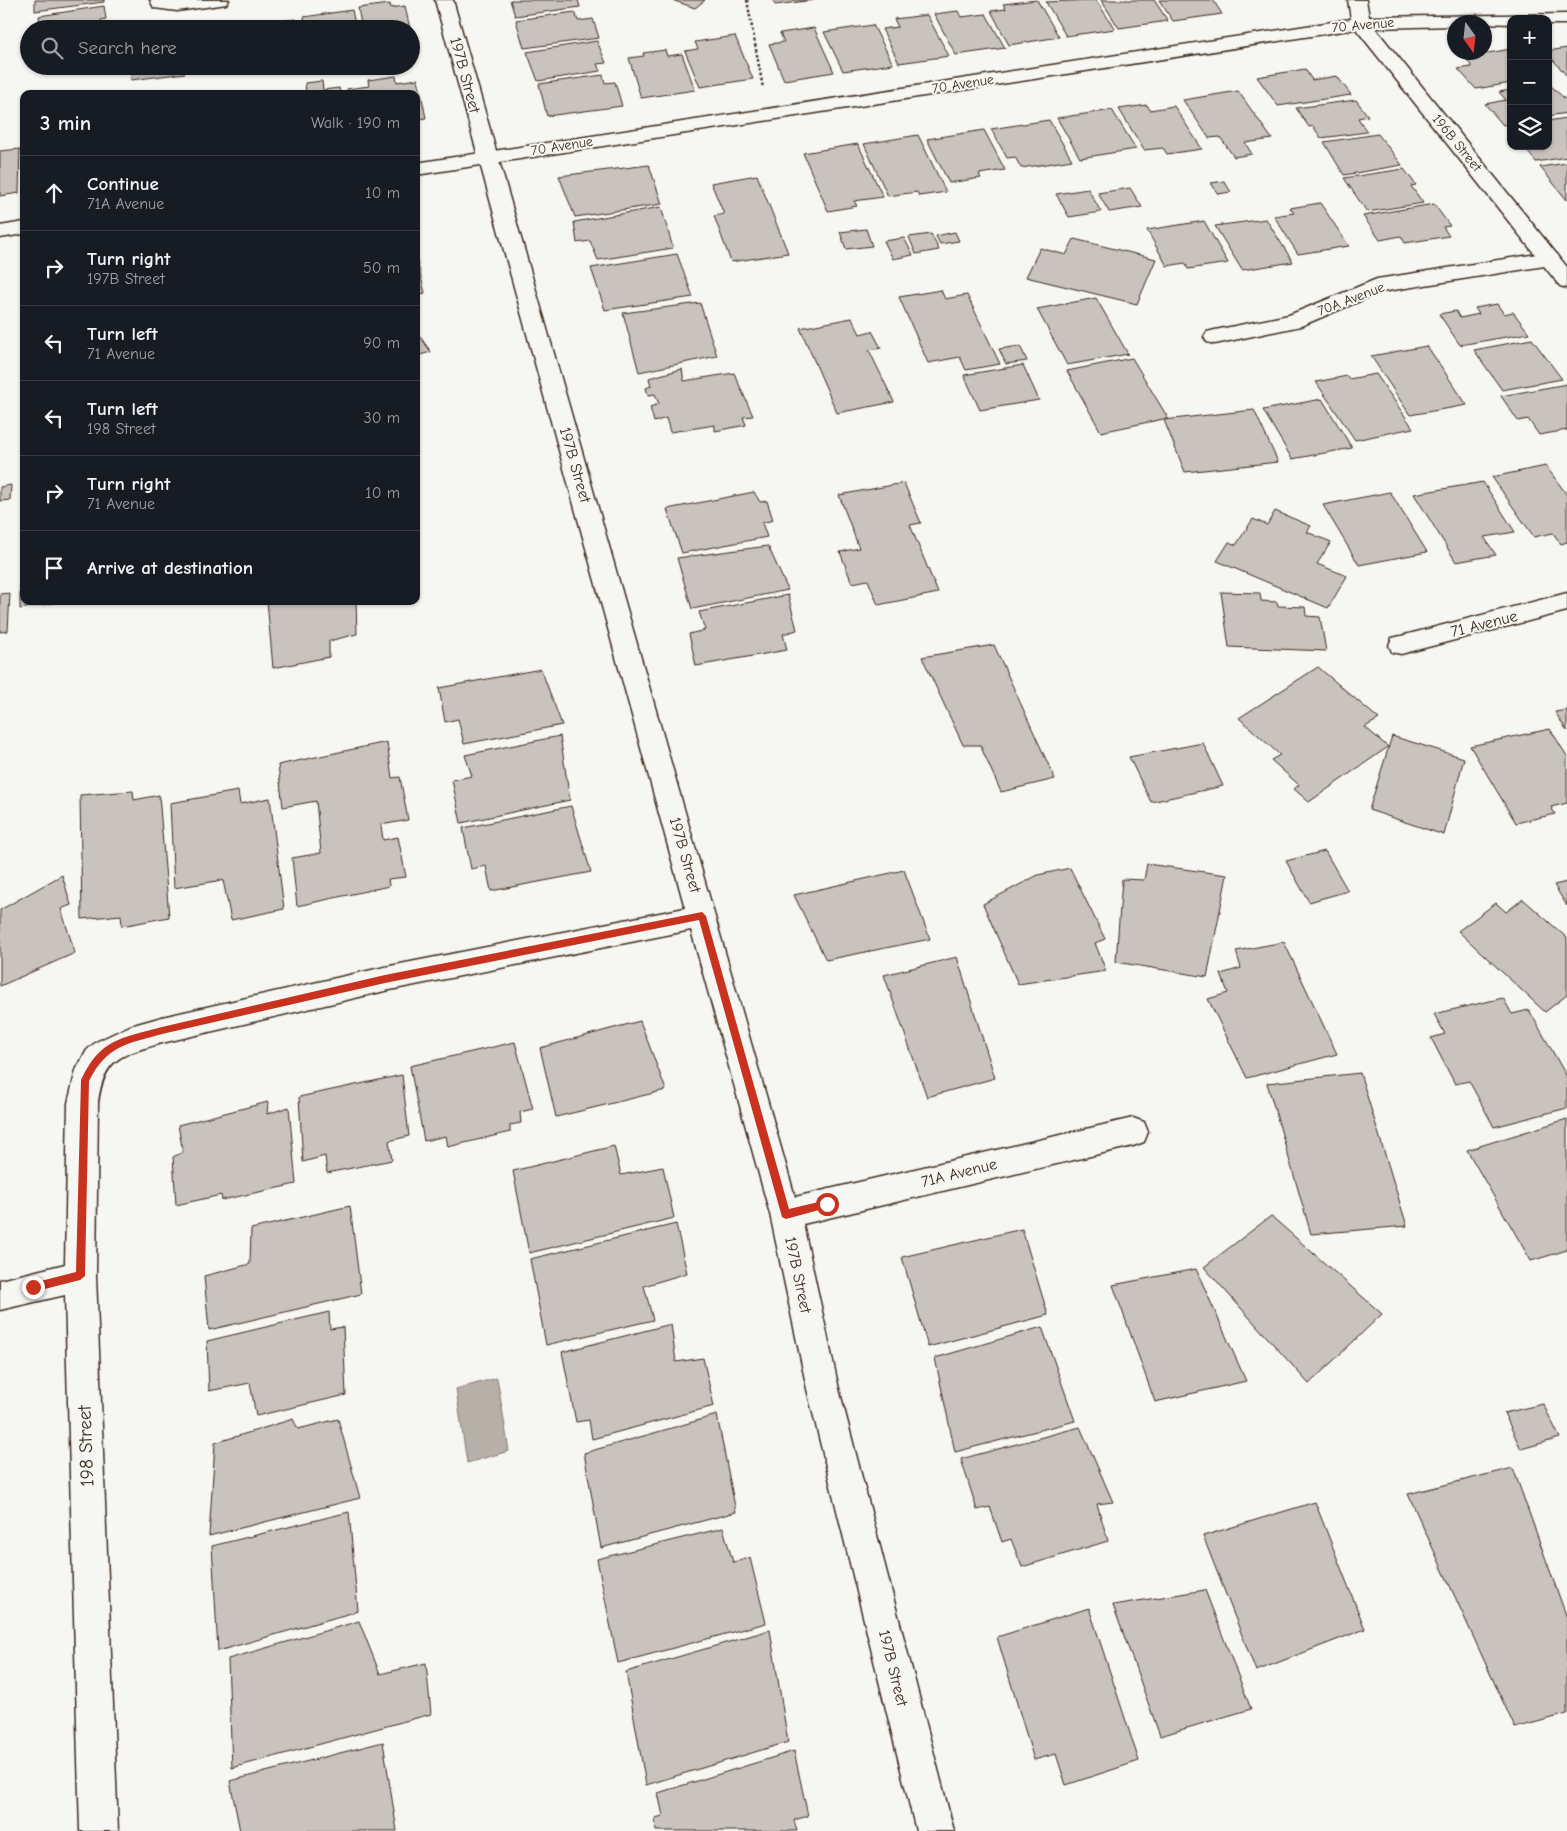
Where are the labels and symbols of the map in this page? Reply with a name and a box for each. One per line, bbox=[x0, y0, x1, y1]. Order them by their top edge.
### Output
street label: 70 Avenue bbox=[1331, 14, 1395, 36]
north arrow bbox=[1447, 15, 1492, 60]
street label: 197B Street bbox=[446, 35, 484, 115]
street label: 70 Avenue bbox=[931, 71, 995, 97]
street label: 196B Street bbox=[1429, 111, 1486, 176]
street label: 70 Avenue bbox=[530, 133, 594, 159]
street label: 70A Avenue bbox=[1315, 278, 1387, 320]
street label: 197B Street bbox=[556, 425, 594, 505]
street label: 71 Avenue bbox=[1449, 607, 1519, 641]
street label: 197B Street bbox=[666, 815, 704, 895]
street label: 71A Avenue bbox=[919, 1155, 999, 1191]
route start bbox=[816, 1193, 839, 1216]
street label: 197B Street bbox=[781, 1235, 815, 1315]
route end bbox=[22, 1276, 45, 1299]
street label: 198 Street bbox=[74, 1404, 98, 1487]
street label: 197B Street bbox=[875, 1628, 911, 1708]

